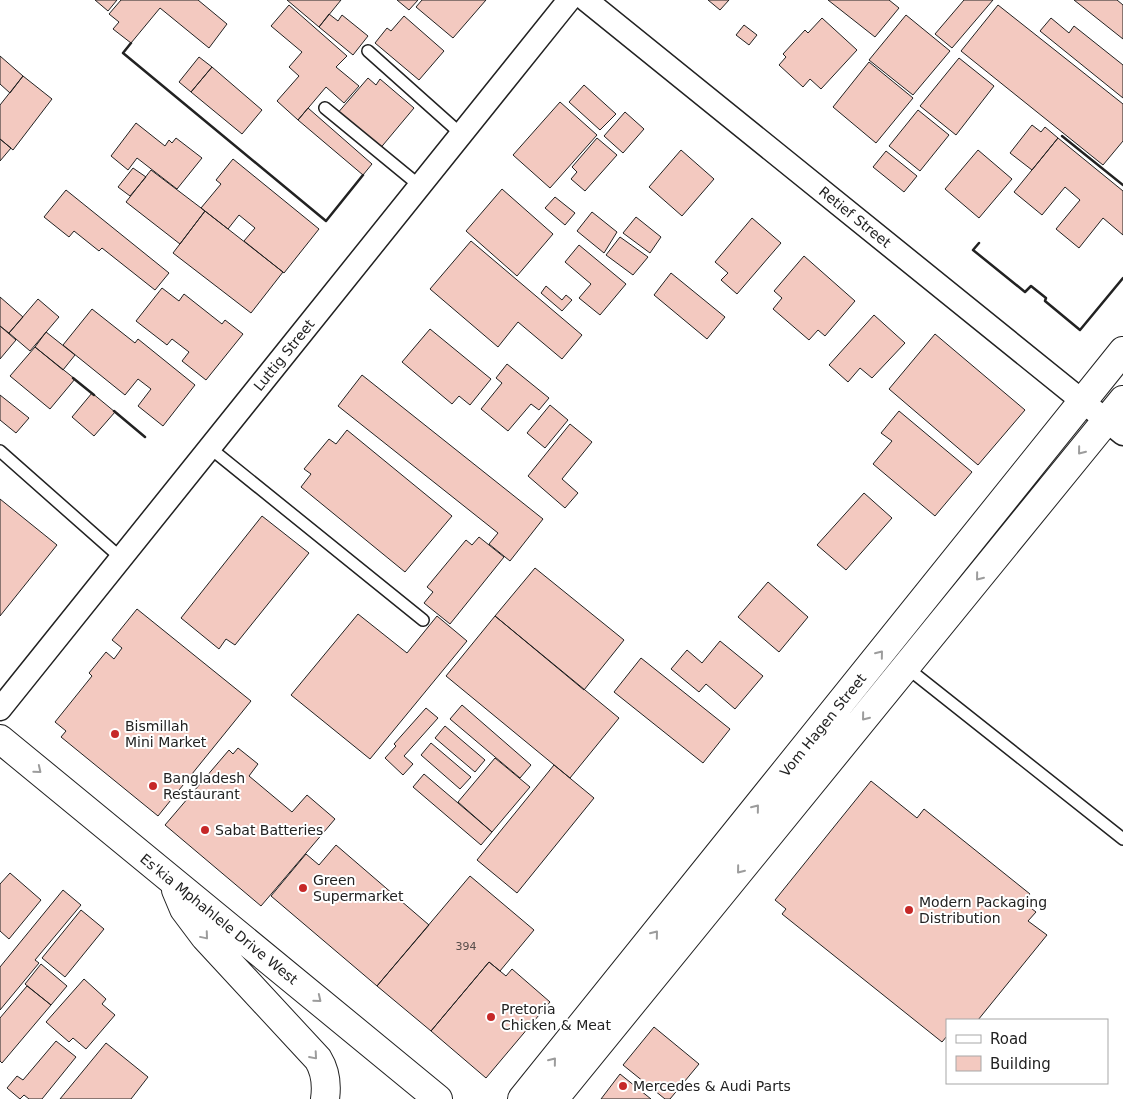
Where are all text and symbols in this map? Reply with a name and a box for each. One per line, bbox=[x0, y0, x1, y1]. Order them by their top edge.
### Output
street label: Retief Street bbox=[816, 183, 894, 251]
street label: Luttig Street bbox=[250, 316, 318, 394]
one-way arrow bbox=[1079, 445, 1087, 454]
one-way arrow bbox=[976, 571, 984, 580]
one-way arrow bbox=[875, 651, 883, 660]
street label: Vom Hagen Street bbox=[777, 670, 870, 780]
one-way arrow bbox=[863, 711, 871, 720]
place label: Bismillah Mini Market bbox=[125, 718, 207, 750]
marker: Bismillah Mini Market bbox=[109, 728, 121, 740]
one-way arrow bbox=[32, 764, 41, 773]
place label: Bangladesh Restaurant bbox=[163, 770, 245, 802]
marker: Bangladesh Restaurant bbox=[147, 780, 159, 792]
one-way arrow bbox=[751, 805, 759, 814]
place label: Sabat Batteries bbox=[215, 822, 323, 838]
marker: Sabat Batteries bbox=[199, 824, 211, 836]
street label: Es'kia Mphahlele Drive West bbox=[137, 850, 301, 988]
one-way arrow bbox=[738, 864, 746, 873]
place label: Green Supermarket bbox=[313, 872, 404, 904]
marker: Green Supermarket bbox=[297, 882, 309, 894]
place label: Modern Packaging Distribution bbox=[919, 894, 1047, 926]
marker: Modern Packaging Distribution bbox=[903, 904, 915, 916]
one-way arrow bbox=[199, 930, 207, 939]
one-way arrow bbox=[649, 931, 658, 940]
house number: 394 bbox=[456, 940, 477, 953]
one-way arrow bbox=[312, 994, 321, 1003]
place label: Pretoria Chicken & Meat bbox=[501, 1001, 611, 1033]
marker: Pretoria Chicken & Meat bbox=[485, 1011, 497, 1023]
legend bbox=[946, 1019, 1108, 1084]
text: Road bbox=[990, 1030, 1028, 1048]
one-way arrow bbox=[309, 1051, 318, 1060]
text: Building bbox=[990, 1055, 1051, 1073]
one-way arrow bbox=[547, 1058, 555, 1067]
place label: Mercedes & Audi Parts bbox=[633, 1078, 791, 1094]
marker: Mercedes & Audi Parts bbox=[617, 1080, 629, 1092]

